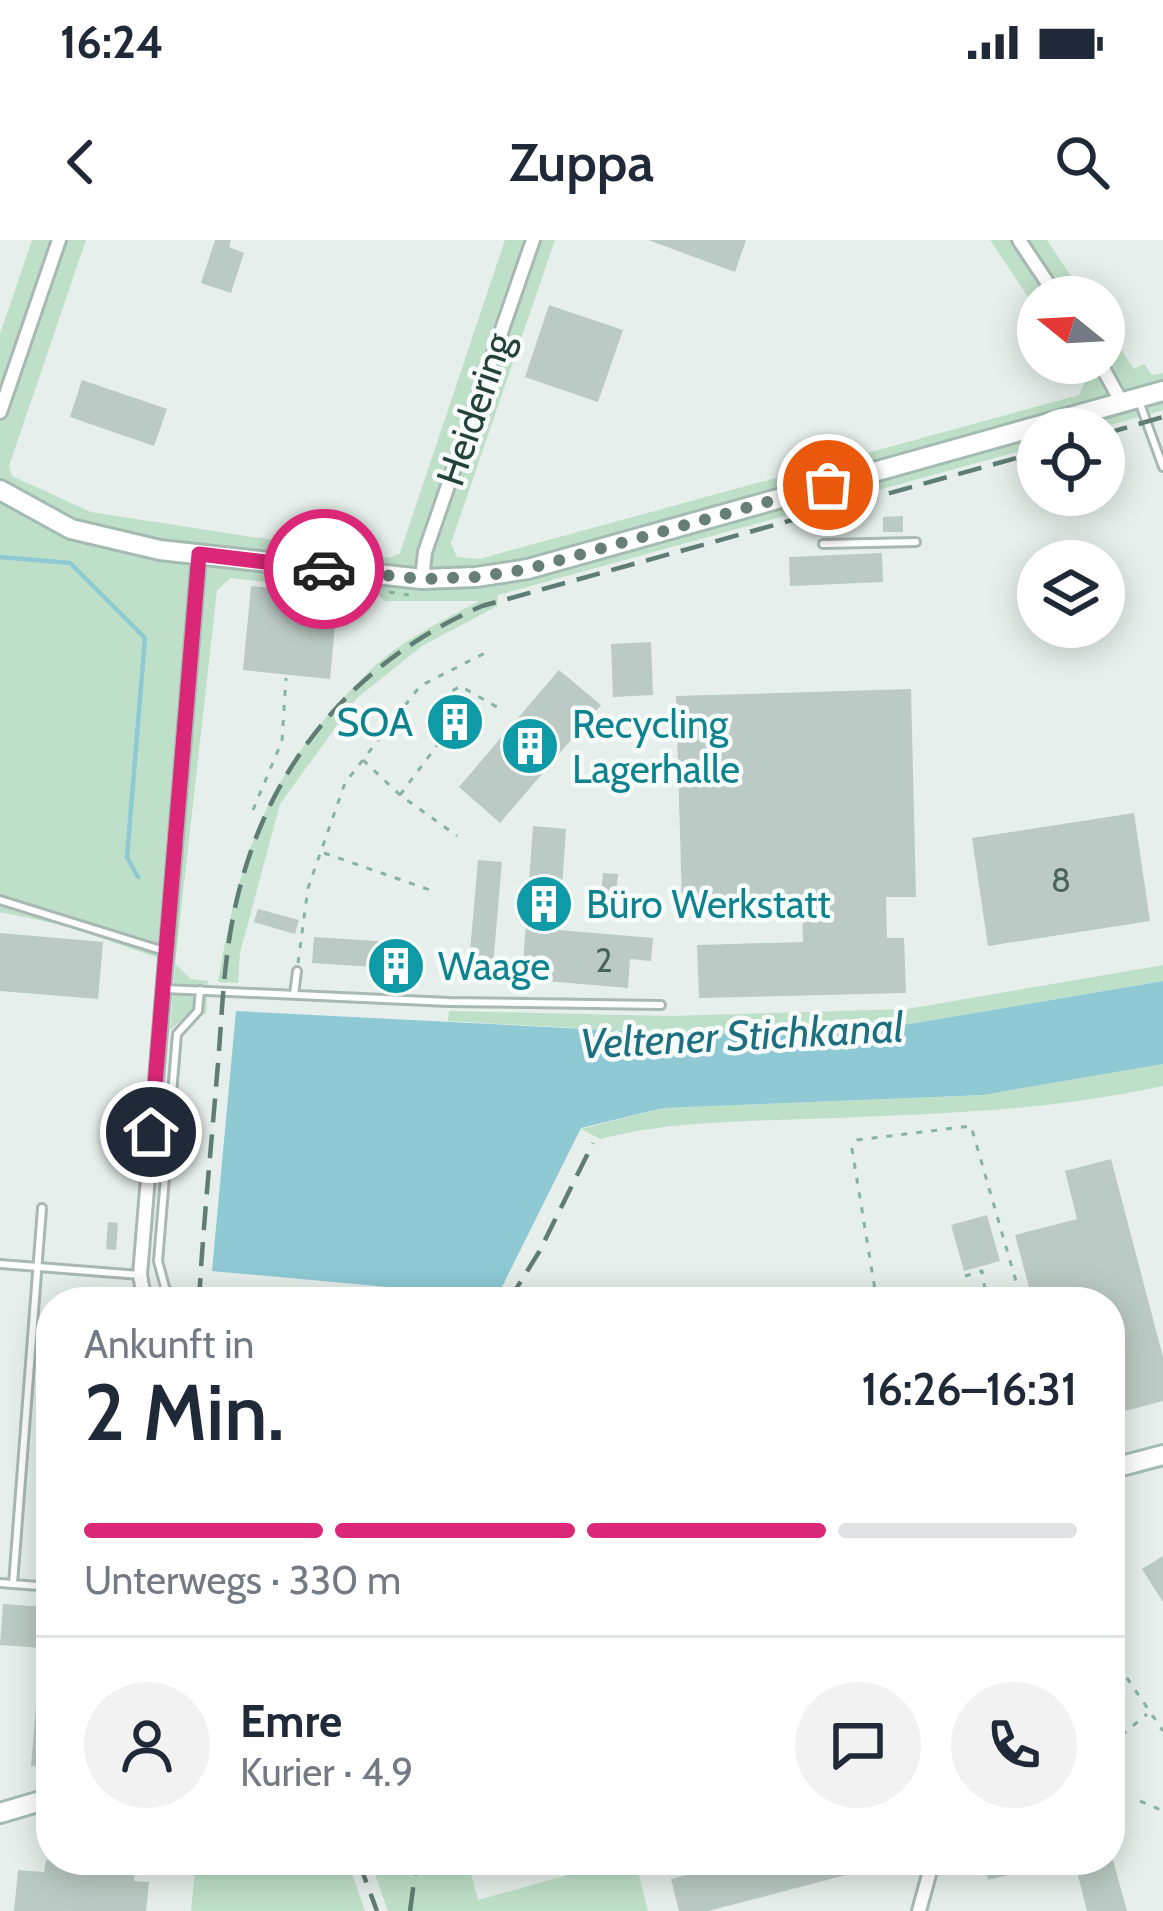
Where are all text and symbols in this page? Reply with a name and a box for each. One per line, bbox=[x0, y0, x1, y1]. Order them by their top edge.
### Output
text: 16:24 bbox=[60, 15, 164, 69]
icon: back bbox=[48, 129, 114, 195]
text: Zuppa bbox=[509, 129, 654, 195]
icon: search bbox=[1049, 129, 1115, 195]
north arrow bbox=[1017, 276, 1125, 384]
map controls bbox=[1017, 276, 1125, 648]
street label: Heidering bbox=[425, 326, 523, 492]
button: locate bbox=[1017, 408, 1125, 516]
pin bbox=[777, 434, 879, 536]
icon: bag bbox=[795, 452, 861, 518]
courier bbox=[264, 509, 384, 629]
icon: car bbox=[291, 536, 357, 602]
button: layers bbox=[1017, 540, 1125, 648]
building icon: SOA bbox=[424, 691, 486, 753]
place label: SOA bbox=[337, 698, 413, 746]
place label: Recycling Lagerhalle bbox=[572, 700, 740, 793]
building icon: Recycling Lagerhalle bbox=[499, 715, 561, 777]
house number: 8 bbox=[1051, 860, 1071, 900]
building icon: Büro Werkstatt bbox=[513, 873, 575, 935]
place label: Büro Werkstatt bbox=[586, 880, 831, 928]
building icon: Waage bbox=[365, 935, 427, 997]
house number: 2 bbox=[595, 940, 613, 980]
place label: Waage bbox=[438, 942, 550, 990]
water label: Veltener Stichkanal bbox=[579, 1001, 905, 1069]
pin bbox=[100, 1081, 202, 1183]
icon: home bbox=[118, 1099, 184, 1165]
text: Ankunft in bbox=[84, 1320, 254, 1368]
text: 16:26–16:31 bbox=[862, 1362, 1077, 1416]
text: 2 Min. bbox=[84, 1365, 284, 1460]
text: Unterwegs · 330 m bbox=[84, 1556, 401, 1604]
button: person bbox=[84, 1682, 210, 1808]
button: chat bbox=[795, 1682, 921, 1808]
button: phone bbox=[951, 1682, 1077, 1808]
text: Emre bbox=[240, 1694, 342, 1748]
text: Kurier · 4.9 bbox=[240, 1748, 414, 1796]

